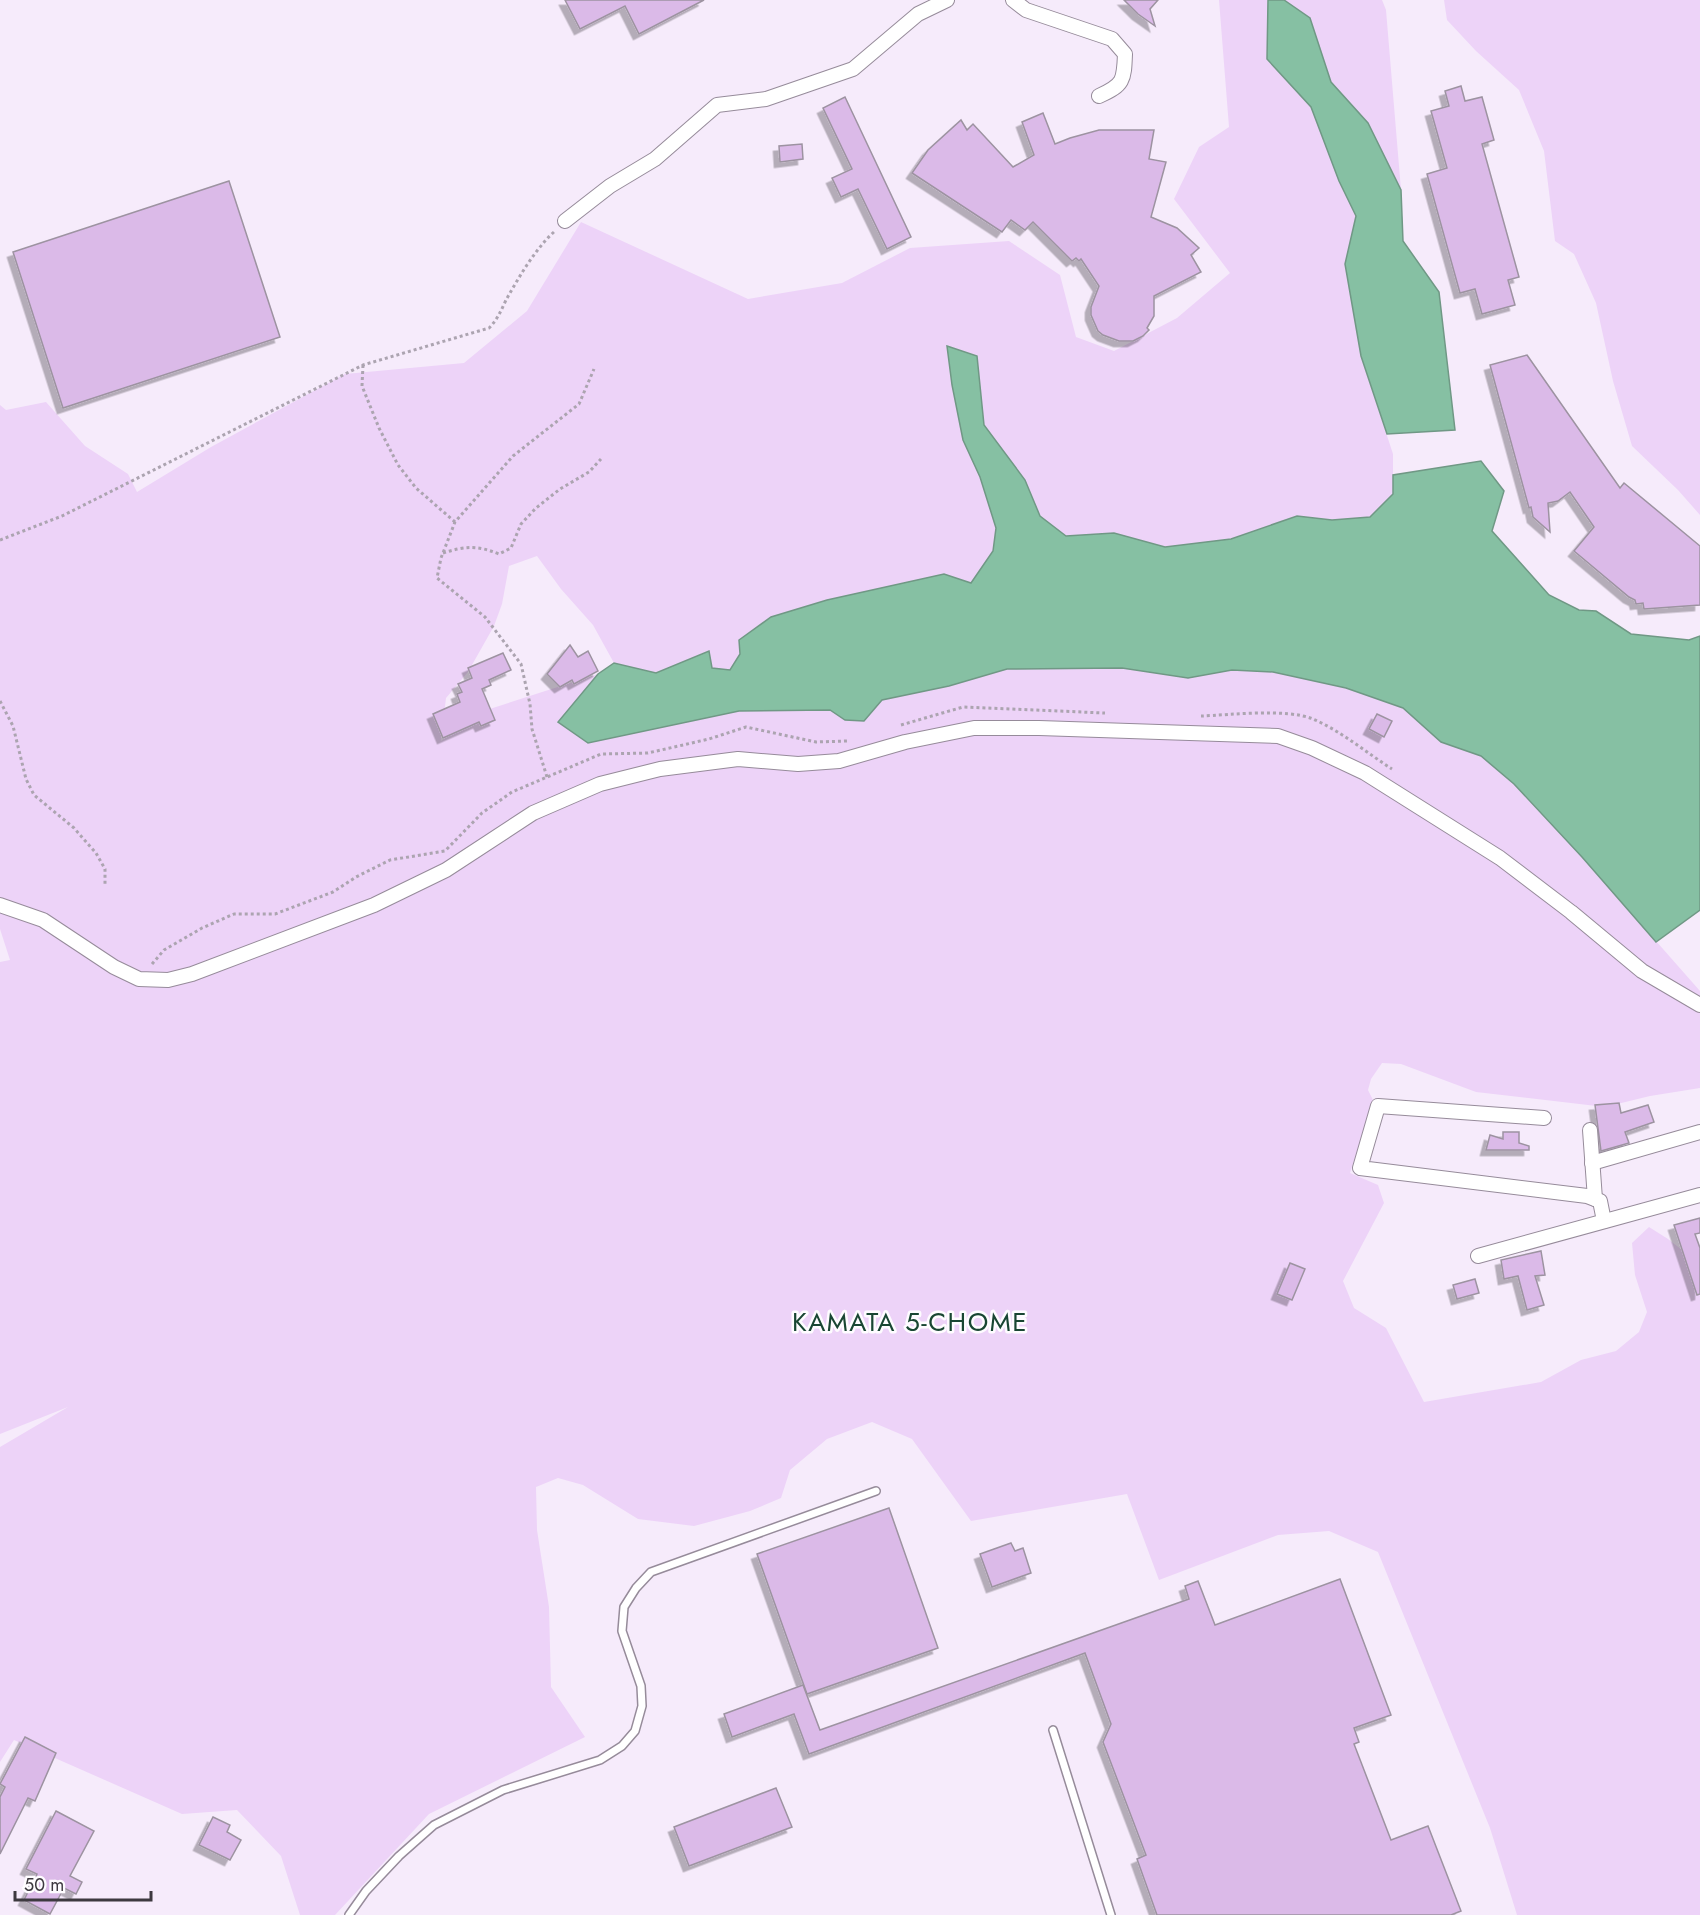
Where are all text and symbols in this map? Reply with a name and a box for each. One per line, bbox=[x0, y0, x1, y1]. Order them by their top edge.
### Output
district label: KAMATA 5-CHOME bbox=[792, 1303, 1028, 1341]
scale bar bbox=[15, 1864, 152, 1902]
text: 50 m bbox=[24, 1872, 64, 1898]

